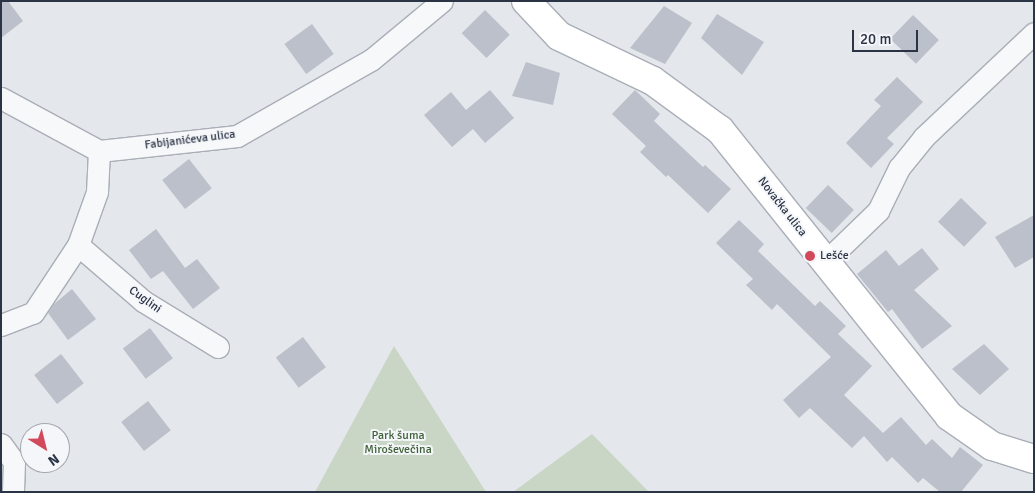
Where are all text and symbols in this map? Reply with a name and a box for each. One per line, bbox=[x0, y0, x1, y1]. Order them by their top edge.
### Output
scale bar bbox=[855, 20, 921, 52]
text: 20 m bbox=[860, 30, 891, 48]
street label: Fabijanićeva ulica bbox=[144, 127, 236, 153]
street label: Novačka ulica bbox=[754, 175, 810, 239]
place label: Lešće bbox=[820, 249, 849, 263]
marker: Lešće bbox=[804, 250, 816, 262]
street label: Cuglini bbox=[126, 283, 164, 317]
north arrow bbox=[20, 423, 70, 473]
park label: Park šuma Miroševečina bbox=[364, 429, 432, 457]
text: N bbox=[45, 450, 62, 469]

